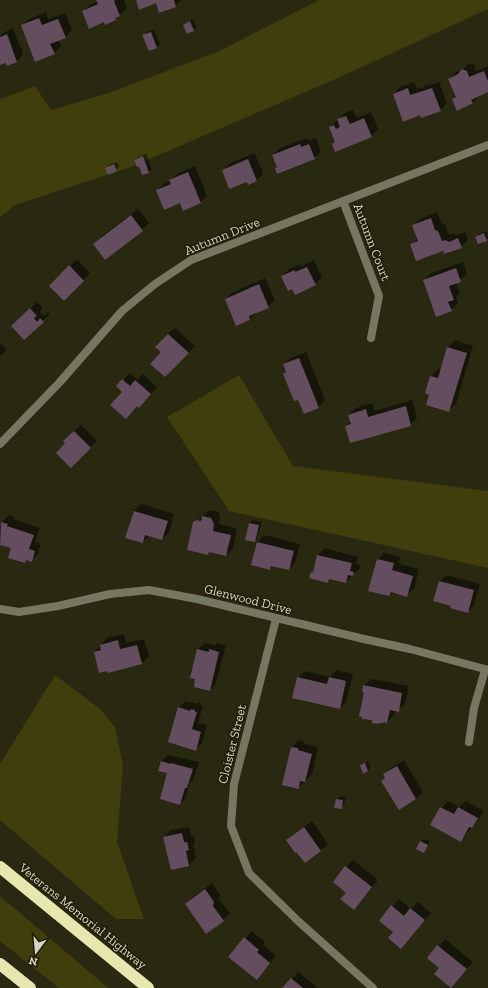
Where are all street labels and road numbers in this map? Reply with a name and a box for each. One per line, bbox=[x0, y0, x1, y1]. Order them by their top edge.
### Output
street label: Autumn Court bbox=[350, 201, 394, 283]
street label: Autumn Drive bbox=[182, 214, 262, 258]
street label: Glenwood Drive bbox=[203, 581, 293, 617]
street label: Cloister Street bbox=[215, 703, 249, 785]
street label: Veterans Memorial Highway bbox=[15, 859, 150, 972]

